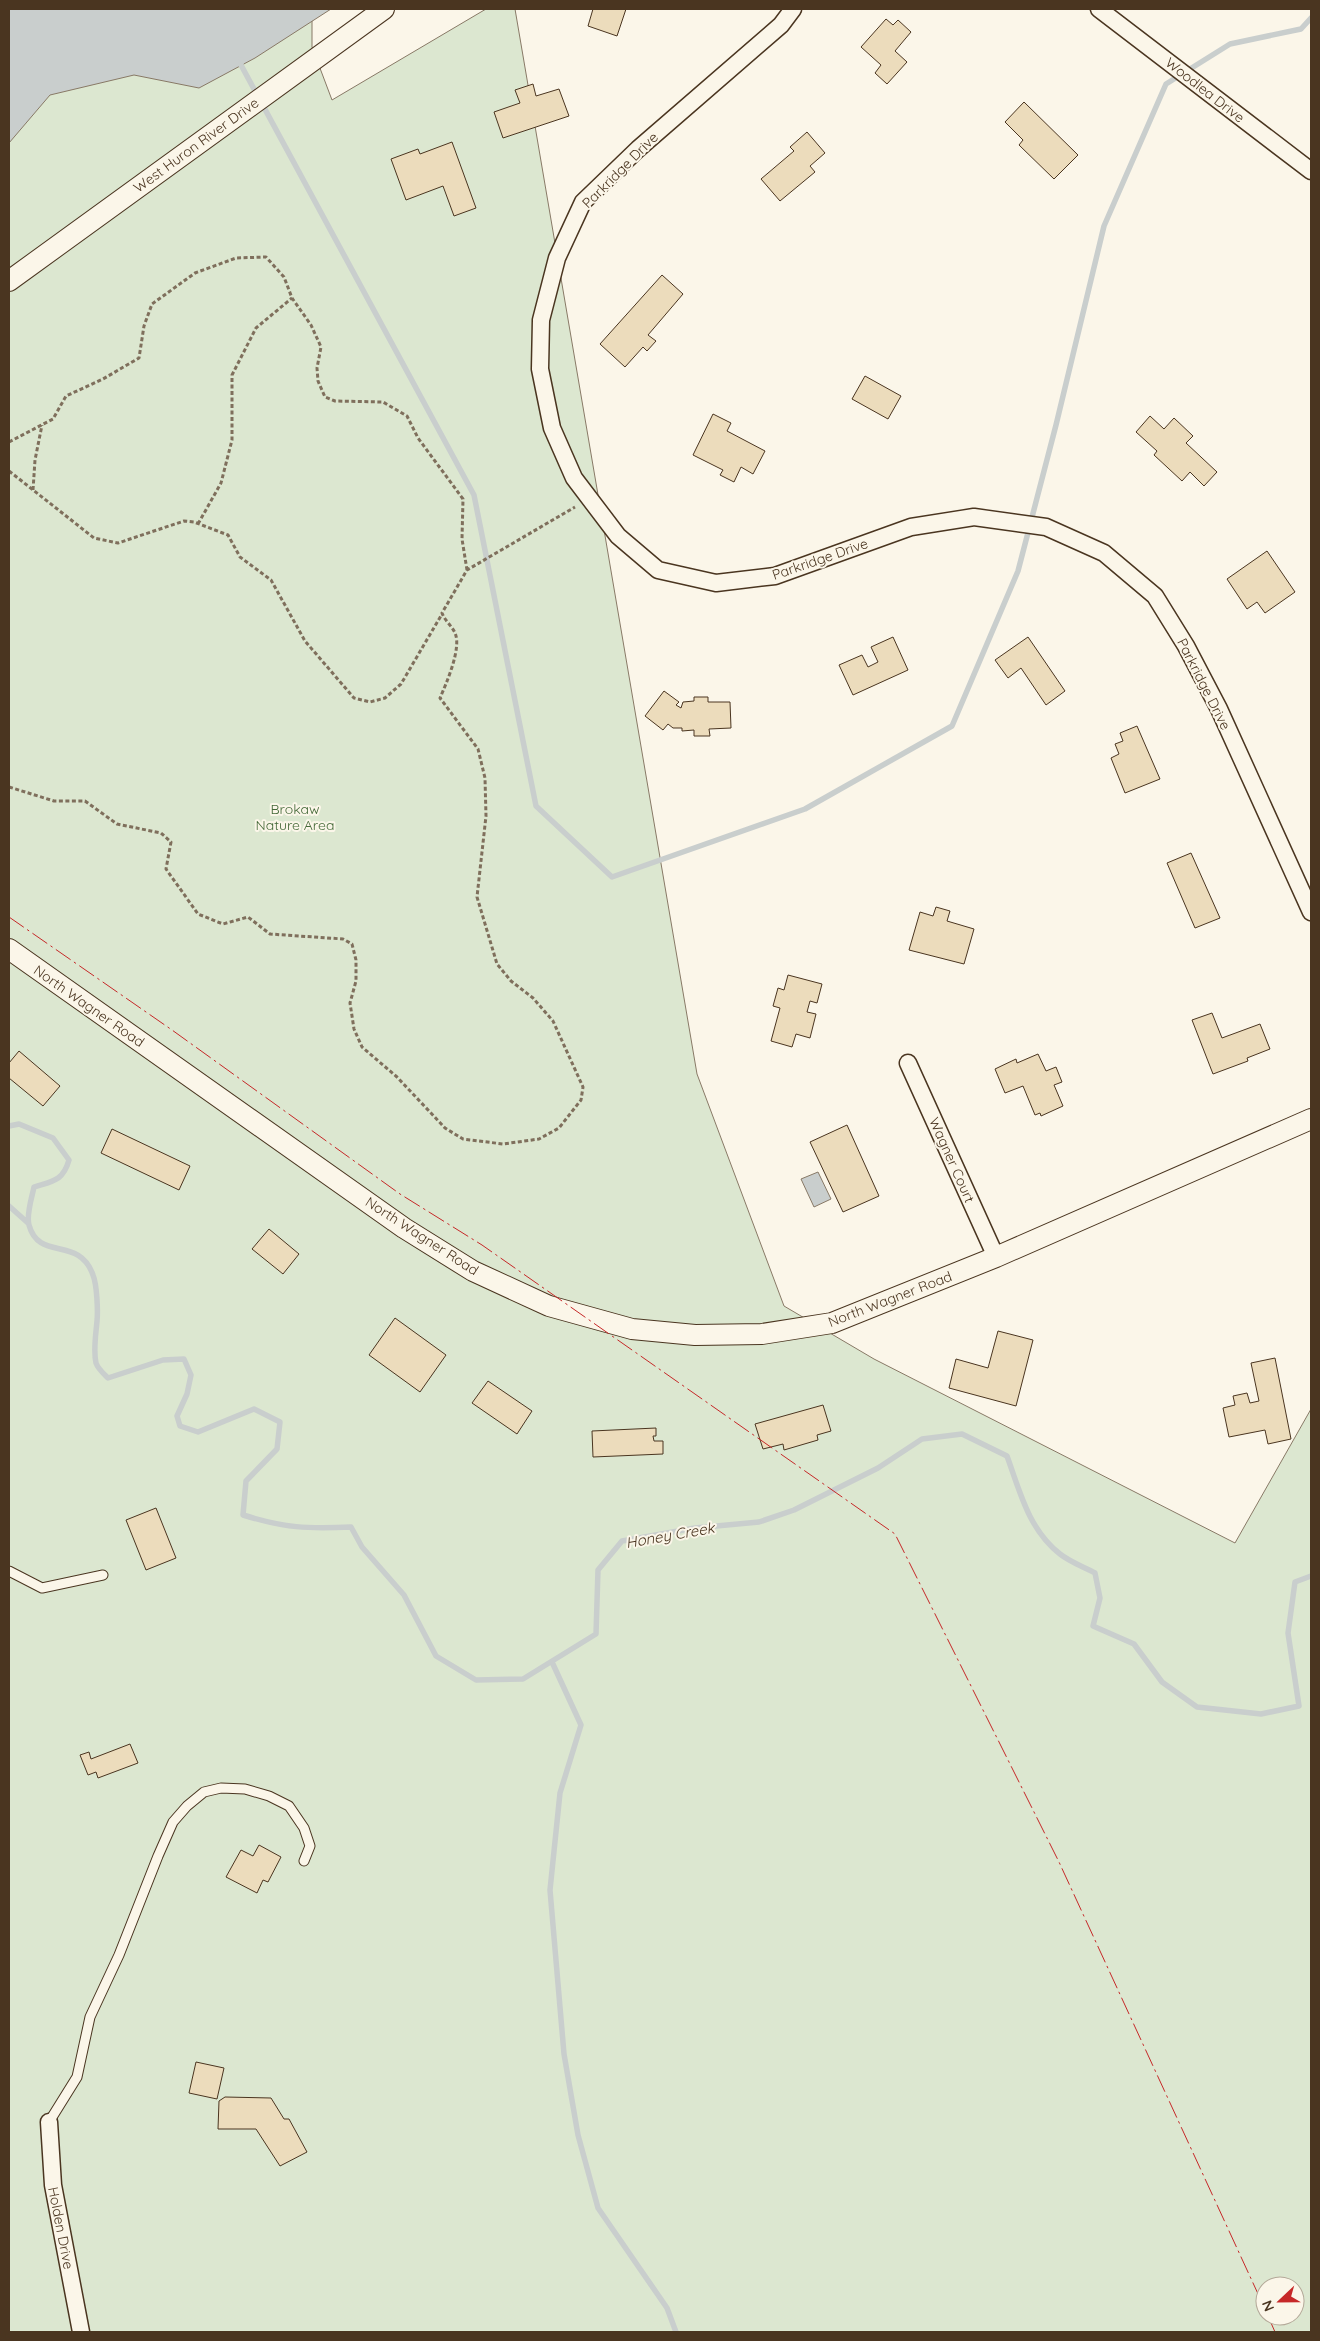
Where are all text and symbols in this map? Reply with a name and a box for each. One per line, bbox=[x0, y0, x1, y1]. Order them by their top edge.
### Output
street label: Woodlea Drive bbox=[1162, 53, 1248, 127]
street label: West Huron River Drive bbox=[130, 93, 262, 196]
street label: Parkridge Drive bbox=[578, 128, 662, 212]
street label: Parkridge Drive bbox=[770, 534, 870, 584]
street label: Parkridge Drive bbox=[1173, 635, 1235, 733]
park label: Brokaw Nature Area bbox=[256, 800, 334, 834]
street label: North Wagner Road bbox=[30, 961, 148, 1051]
street label: Wagner Court bbox=[925, 1115, 979, 1206]
street label: North Wagner Road bbox=[362, 1193, 482, 1279]
street label: North Wagner Road bbox=[826, 1267, 954, 1331]
water label: Honey Creek bbox=[624, 1518, 718, 1552]
street label: Holden Drive bbox=[44, 2185, 78, 2271]
north arrow bbox=[1255, 2276, 1305, 2326]
text: N bbox=[1258, 2298, 1278, 2314]

